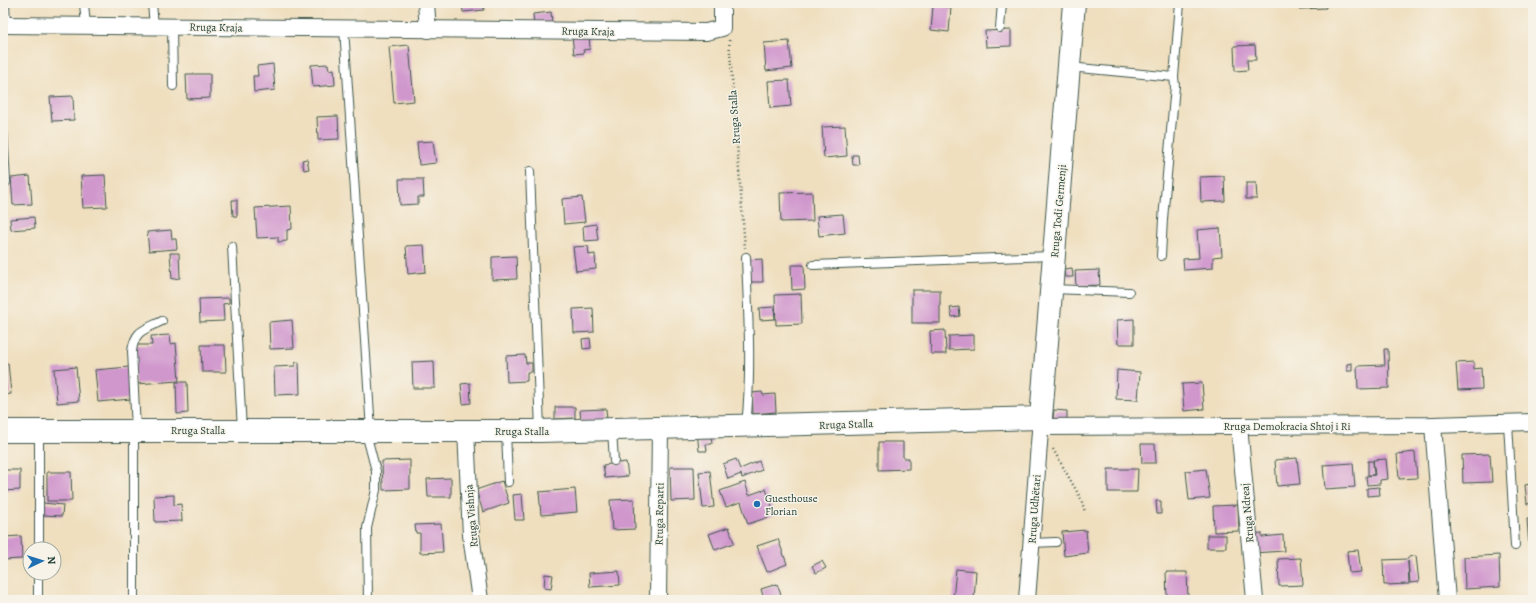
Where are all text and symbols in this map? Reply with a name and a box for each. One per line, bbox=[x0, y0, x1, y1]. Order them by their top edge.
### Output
street label: Rruga Kraja bbox=[189, 20, 244, 35]
street label: Rruga Kraja bbox=[561, 24, 616, 39]
street label: Rruga Stalla bbox=[725, 88, 744, 145]
street label: Rruga Todi Germenji bbox=[1047, 164, 1070, 258]
street label: Rruga Stalla bbox=[819, 416, 874, 433]
street label: Rruga Demokracia Shtoj i Ri bbox=[1223, 419, 1351, 434]
street label: Rruga Stalla bbox=[171, 423, 226, 438]
street label: Rruga Stalla bbox=[495, 424, 550, 439]
street label: Rruga Udhëtari bbox=[1025, 474, 1044, 544]
street label: Rruga Ndreaj bbox=[1237, 482, 1258, 543]
street label: Rruga Vishnja bbox=[461, 483, 482, 548]
street label: Rruga Reparti bbox=[651, 483, 668, 545]
place label: Guesthouse Florian bbox=[765, 491, 818, 519]
marker: Guesthouse Florian bbox=[752, 499, 762, 509]
north arrow bbox=[22, 541, 62, 581]
text: N bbox=[44, 556, 59, 565]

